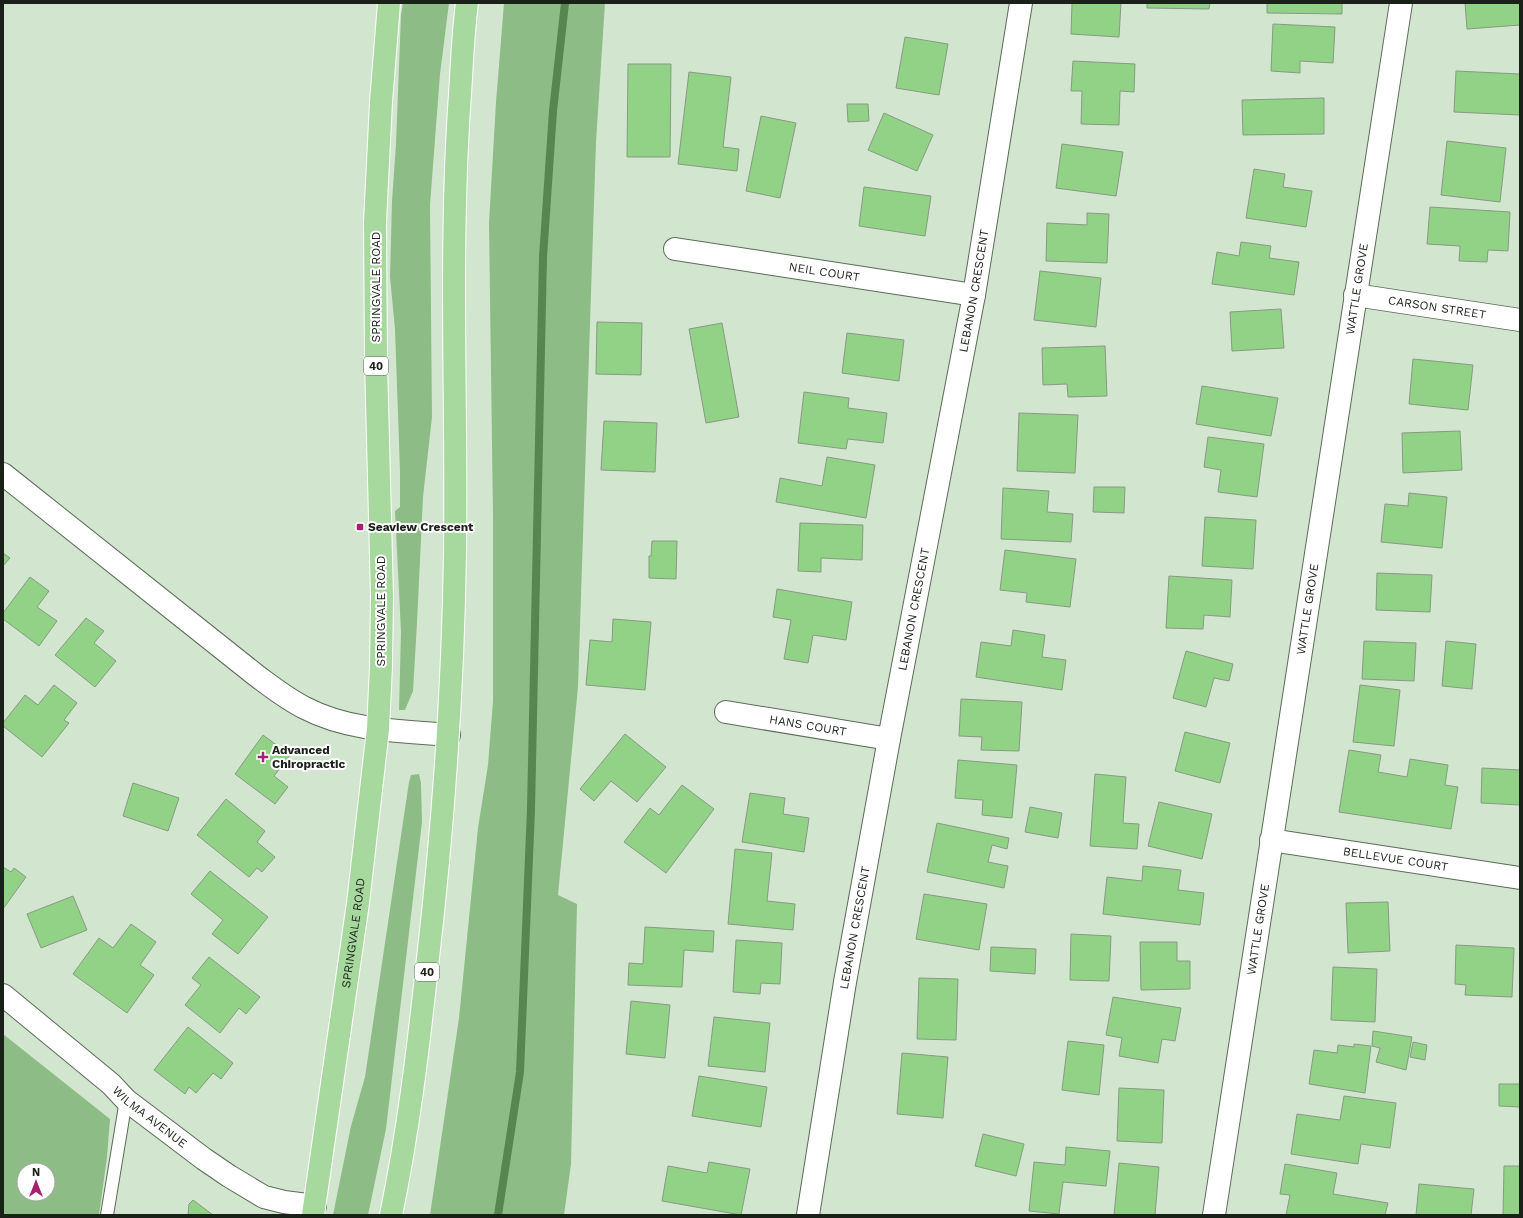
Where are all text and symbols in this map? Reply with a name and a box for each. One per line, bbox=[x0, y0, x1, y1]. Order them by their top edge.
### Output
street label: LEBANON CRESCENT bbox=[956, 228, 991, 354]
street label: SPRINGVALE ROAD bbox=[369, 232, 383, 342]
street label: WATTLE GROVE bbox=[1343, 242, 1371, 336]
street label: NEIL COURT bbox=[788, 260, 861, 284]
street label: CARSON STREET bbox=[1387, 293, 1487, 322]
road number: 40 bbox=[364, 357, 388, 375]
place label: Seaview Crescent bbox=[368, 520, 474, 534]
marker: Seaview Crescent bbox=[355, 522, 365, 532]
street label: LEBANON CRESCENT bbox=[895, 547, 932, 672]
street label: SPRINGVALE ROAD bbox=[374, 556, 388, 666]
street label: WATTLE GROVE bbox=[1294, 562, 1321, 656]
street label: HANS COURT bbox=[768, 712, 848, 739]
place label: Advanced Chiropractic bbox=[272, 743, 345, 771]
marker: Advanced Chiropractic bbox=[257, 751, 269, 763]
street label: BELLEVUE COURT bbox=[1342, 844, 1449, 874]
street label: LEBANON CRESCENT bbox=[837, 865, 873, 990]
street label: SPRINGVALE ROAD bbox=[339, 877, 368, 989]
street label: WATTLE GROVE bbox=[1244, 882, 1272, 976]
road number: 40 bbox=[415, 963, 439, 981]
street label: WILMA AVENUE bbox=[110, 1083, 190, 1151]
north arrow bbox=[16, 1162, 56, 1202]
text: N bbox=[32, 1166, 40, 1179]

